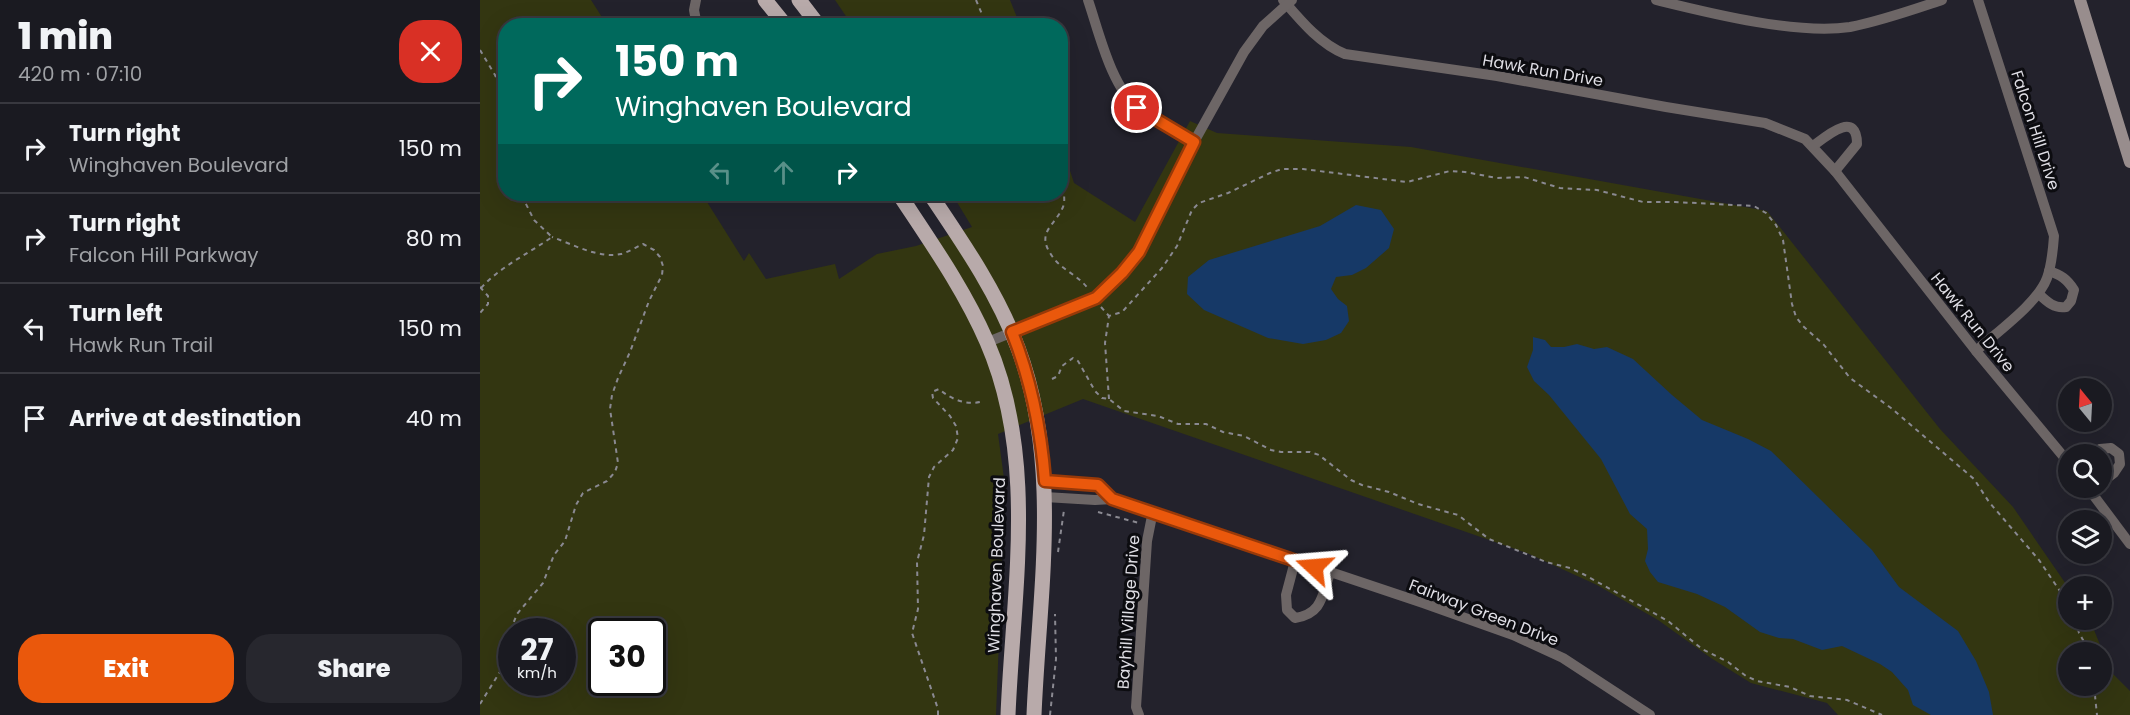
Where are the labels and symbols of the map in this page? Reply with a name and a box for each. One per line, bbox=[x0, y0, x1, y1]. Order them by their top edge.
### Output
street label: Hawk Run Drive bbox=[1481, 49, 1605, 92]
street label: Falcon Hill Drive bbox=[2005, 67, 2066, 193]
pin bbox=[1111, 82, 1162, 133]
street label: Hawk Run Drive bbox=[1925, 268, 2020, 377]
north arrow bbox=[2058, 378, 2112, 432]
street label: Winghaven Boulevard bbox=[982, 477, 1011, 653]
street label: Bayhill Village Drive bbox=[1112, 534, 1145, 690]
position arrow bbox=[1282, 535, 1346, 599]
street label: Fairway Green Drive bbox=[1406, 573, 1562, 652]
speed limit sign: 30 bbox=[588, 618, 666, 696]

